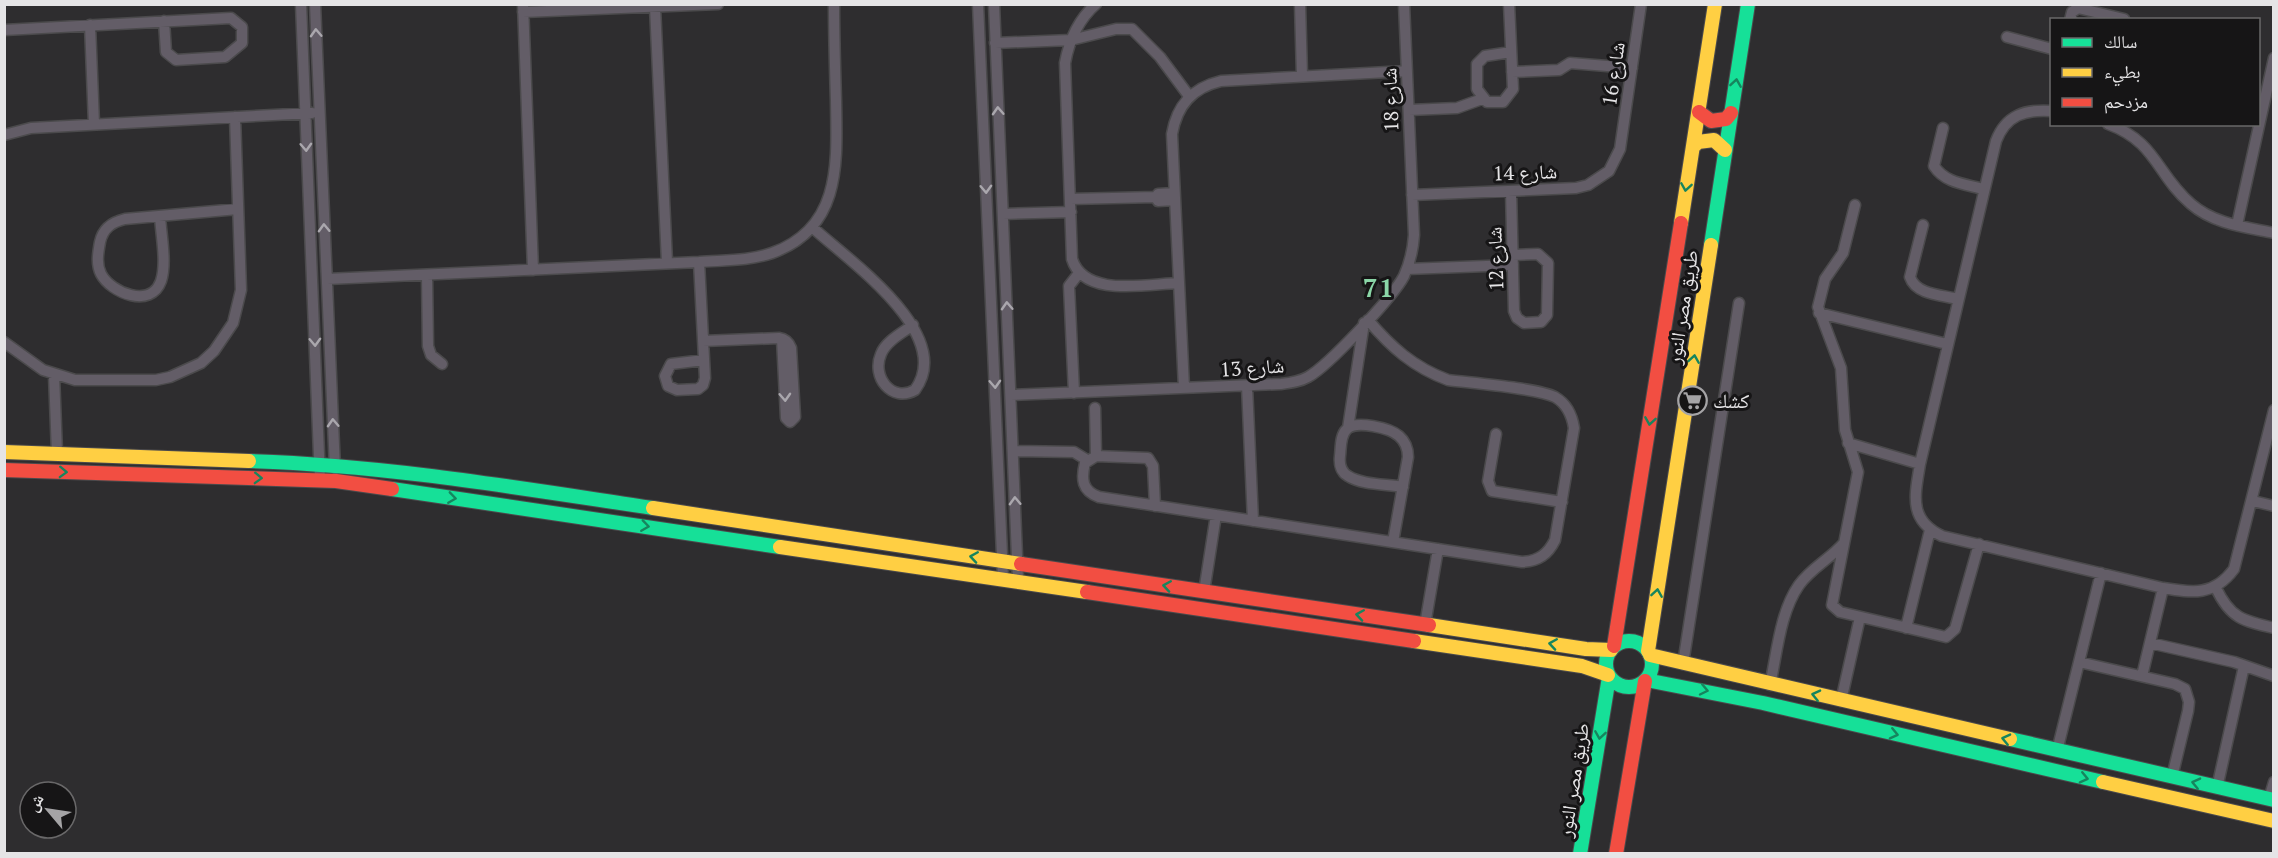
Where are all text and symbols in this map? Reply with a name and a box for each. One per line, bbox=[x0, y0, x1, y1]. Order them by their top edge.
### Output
legend bbox=[2050, 18, 2260, 126]
one-way arrow bbox=[310, 29, 323, 38]
text: سالك bbox=[2104, 29, 2137, 53]
street label: شارع 16 bbox=[1595, 40, 1631, 108]
text: بطيء bbox=[2104, 59, 2141, 87]
street label: شارع 18 bbox=[1375, 67, 1405, 133]
one-way arrow bbox=[1729, 79, 1742, 89]
text: مزدحم bbox=[2104, 89, 2148, 114]
one-way arrow bbox=[991, 106, 1004, 115]
one-way arrow bbox=[300, 142, 313, 151]
street label: شارع 14 bbox=[1492, 157, 1558, 187]
one-way arrow bbox=[1681, 182, 1693, 191]
one-way arrow bbox=[980, 184, 993, 193]
one-way arrow bbox=[318, 223, 331, 232]
street label: شارع 12 bbox=[1480, 226, 1510, 292]
street label: طريق مصر النور bbox=[1659, 248, 1704, 367]
district label: 71 bbox=[1363, 270, 1395, 304]
one-way arrow bbox=[1001, 301, 1014, 310]
one-way arrow bbox=[309, 337, 321, 346]
street label: شارع 13 bbox=[1219, 351, 1285, 383]
one-way arrow bbox=[1687, 354, 1699, 364]
one-way arrow bbox=[988, 379, 1001, 388]
supermarket icon: كشك bbox=[1676, 384, 1708, 416]
place label: كشك bbox=[1713, 387, 1749, 414]
one-way arrow bbox=[778, 393, 791, 402]
one-way arrow bbox=[1644, 415, 1657, 425]
one-way arrow bbox=[327, 418, 339, 427]
one-way arrow bbox=[58, 466, 67, 479]
one-way arrow bbox=[253, 472, 262, 484]
one-way arrow bbox=[447, 492, 456, 504]
one-way arrow bbox=[1009, 496, 1022, 505]
one-way arrow bbox=[640, 520, 649, 532]
one-way arrow bbox=[970, 552, 979, 564]
one-way arrow bbox=[1162, 581, 1172, 593]
one-way arrow bbox=[1650, 589, 1663, 599]
one-way arrow bbox=[1355, 610, 1364, 622]
one-way arrow bbox=[1548, 638, 1558, 651]
one-way arrow bbox=[1699, 683, 1709, 696]
one-way arrow bbox=[1811, 689, 1821, 702]
street label: طريق مصر النور bbox=[1550, 721, 1595, 840]
one-way arrow bbox=[1889, 726, 1899, 739]
one-way arrow bbox=[1594, 729, 1607, 739]
one-way arrow bbox=[2001, 733, 2011, 746]
one-way arrow bbox=[2078, 771, 2088, 784]
one-way arrow bbox=[2191, 777, 2201, 790]
north arrow bbox=[18, 780, 78, 840]
text: ش bbox=[21, 790, 49, 815]

